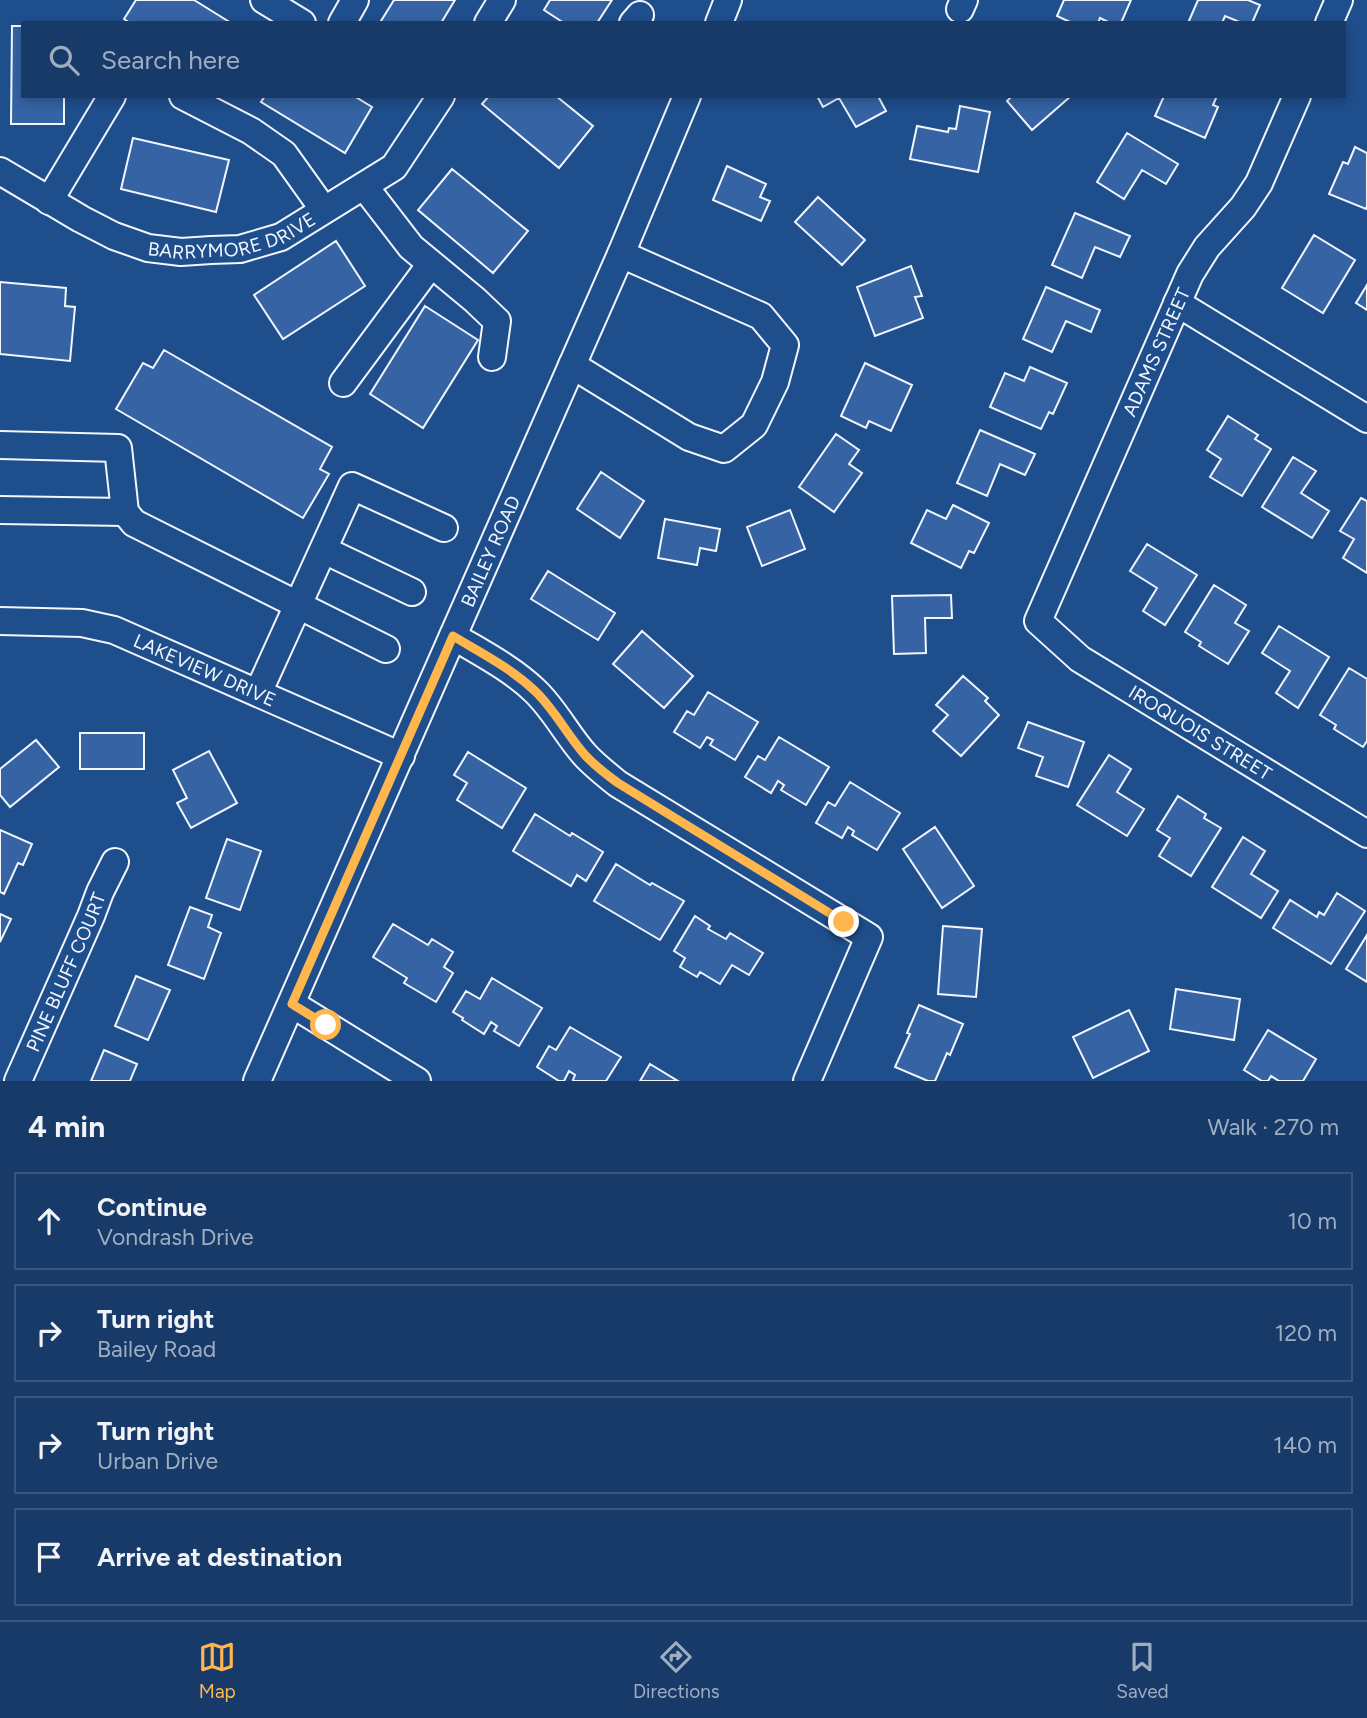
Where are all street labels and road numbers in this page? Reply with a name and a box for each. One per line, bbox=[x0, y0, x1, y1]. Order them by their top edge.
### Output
street label: BARRYMORE DRIVE bbox=[147, 208, 320, 264]
street label: ADAMS STREET bbox=[1118, 284, 1195, 420]
street label: BAILEY ROAD bbox=[456, 492, 525, 611]
street label: LAKEVIEW DRIVE bbox=[130, 629, 279, 712]
street label: IROQUOIS STREET bbox=[1124, 680, 1276, 785]
street label: PINE BLUFF COURT bbox=[21, 889, 111, 1055]

